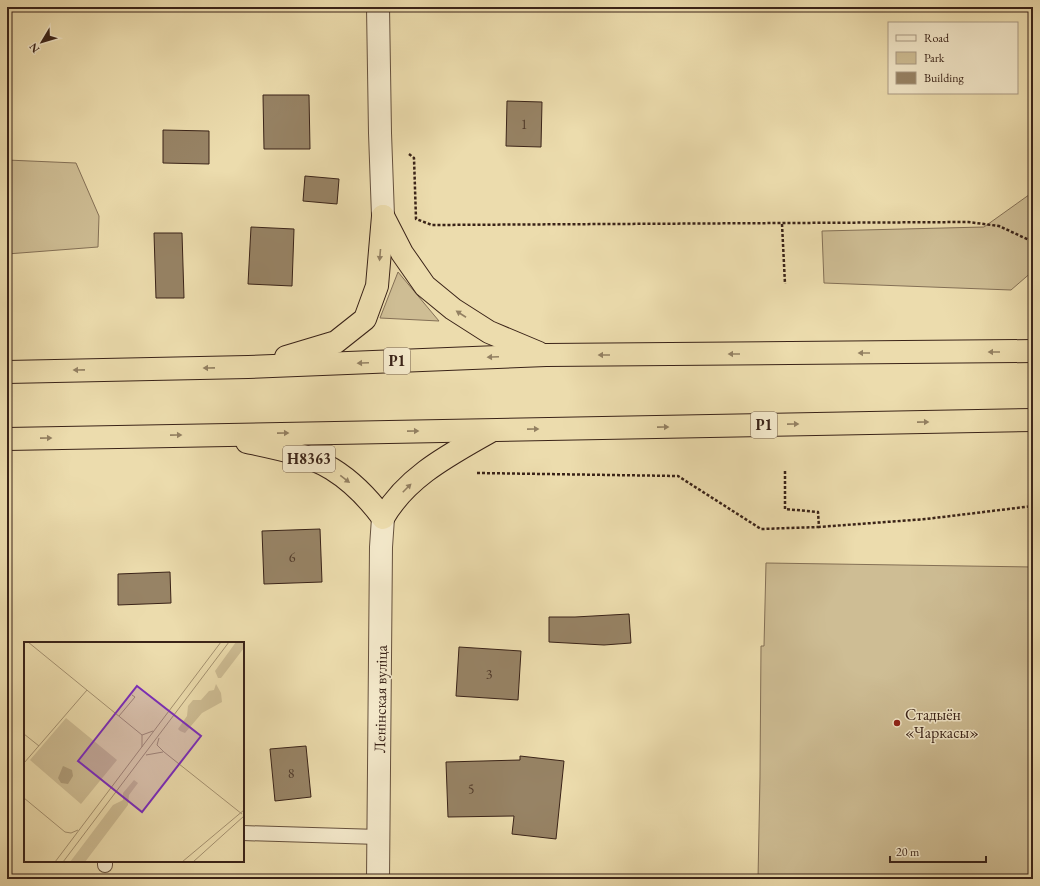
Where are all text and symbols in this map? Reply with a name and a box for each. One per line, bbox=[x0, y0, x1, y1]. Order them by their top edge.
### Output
north arrow bbox=[22, 22, 62, 62]
legend bbox=[888, 22, 1018, 94]
text: Road bbox=[924, 30, 950, 46]
text: N bbox=[26, 40, 42, 56]
text: Park bbox=[924, 50, 945, 66]
text: Building bbox=[924, 70, 965, 86]
house number: 1 bbox=[521, 115, 527, 133]
one-way arrow bbox=[377, 249, 383, 261]
one-way arrow bbox=[456, 310, 466, 318]
road number: Р1 bbox=[384, 348, 410, 374]
one-way arrow bbox=[988, 348, 1000, 355]
one-way arrow bbox=[857, 350, 870, 356]
one-way arrow bbox=[727, 351, 740, 357]
one-way arrow bbox=[597, 352, 610, 358]
one-way arrow bbox=[487, 354, 499, 361]
one-way arrow bbox=[357, 359, 369, 366]
one-way arrow bbox=[202, 365, 215, 371]
one-way arrow bbox=[72, 367, 85, 373]
road number: Р1 bbox=[751, 412, 777, 438]
one-way arrow bbox=[917, 419, 930, 425]
one-way arrow bbox=[787, 421, 800, 427]
one-way arrow bbox=[657, 423, 669, 430]
one-way arrow bbox=[527, 426, 540, 432]
one-way arrow bbox=[407, 428, 420, 434]
one-way arrow bbox=[277, 430, 290, 436]
one-way arrow bbox=[170, 432, 182, 439]
one-way arrow bbox=[40, 435, 53, 441]
road number: Н8363 bbox=[283, 446, 335, 472]
one-way arrow bbox=[339, 474, 350, 483]
one-way arrow bbox=[402, 483, 412, 493]
house number: 6 bbox=[289, 548, 296, 566]
inset map bbox=[24, 642, 244, 862]
street label: Ленінская вуліца bbox=[369, 644, 392, 753]
house number: 3 bbox=[486, 665, 493, 683]
place label: Стадыён «Чаркасы» bbox=[905, 704, 979, 743]
marker: Стадыён «Чаркасы» bbox=[892, 718, 902, 728]
house number: 8 bbox=[288, 764, 295, 782]
house number: 5 bbox=[468, 780, 474, 798]
scale bar bbox=[890, 838, 986, 864]
text: 20 m bbox=[896, 844, 920, 860]

